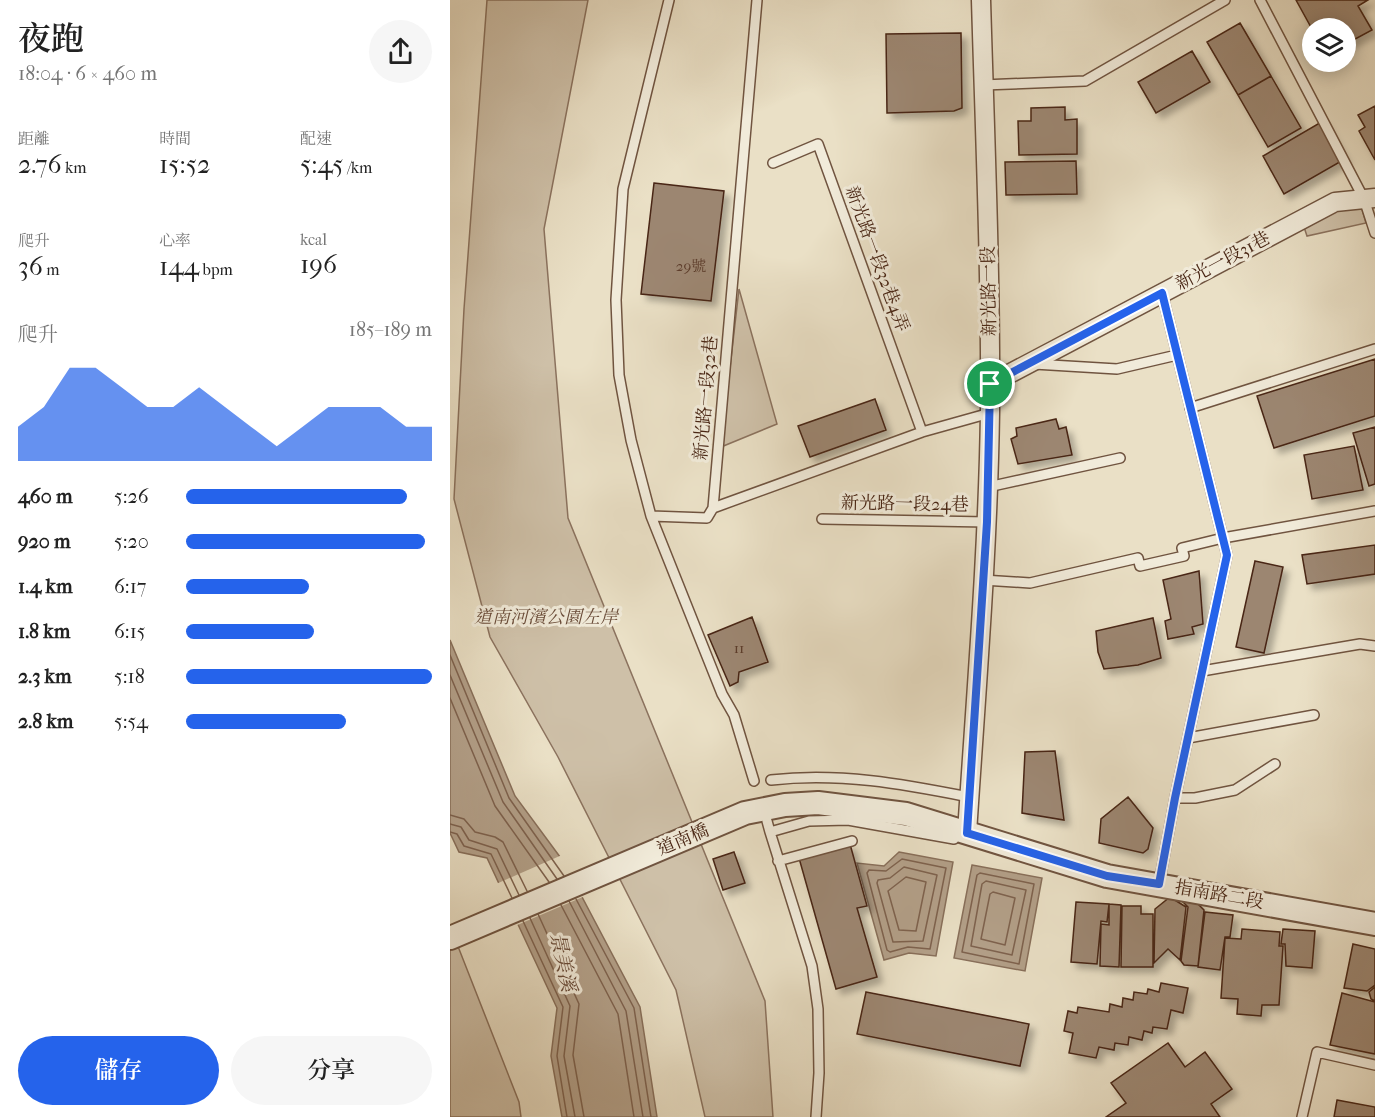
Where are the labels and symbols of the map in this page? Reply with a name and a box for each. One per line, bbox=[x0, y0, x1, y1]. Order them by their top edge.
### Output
street label: 新光路一段32巷4弄 bbox=[841, 183, 913, 335]
street label: 新光一段31巷 bbox=[1172, 227, 1274, 295]
street label: 新光路一段 bbox=[978, 246, 1000, 336]
house number: 29號 bbox=[676, 257, 706, 275]
street label: 新光路一段32巷 bbox=[690, 335, 722, 461]
pin bbox=[964, 358, 1015, 409]
street label: 新光路一段24巷 bbox=[841, 492, 969, 516]
park label: 道南河濱公園左岸 bbox=[474, 607, 620, 628]
house number: 11 bbox=[734, 639, 744, 657]
street label: 道南橋 bbox=[654, 820, 712, 860]
street label: 指南路二段 bbox=[1173, 877, 1265, 913]
water label: 景美溪 bbox=[546, 930, 581, 996]

